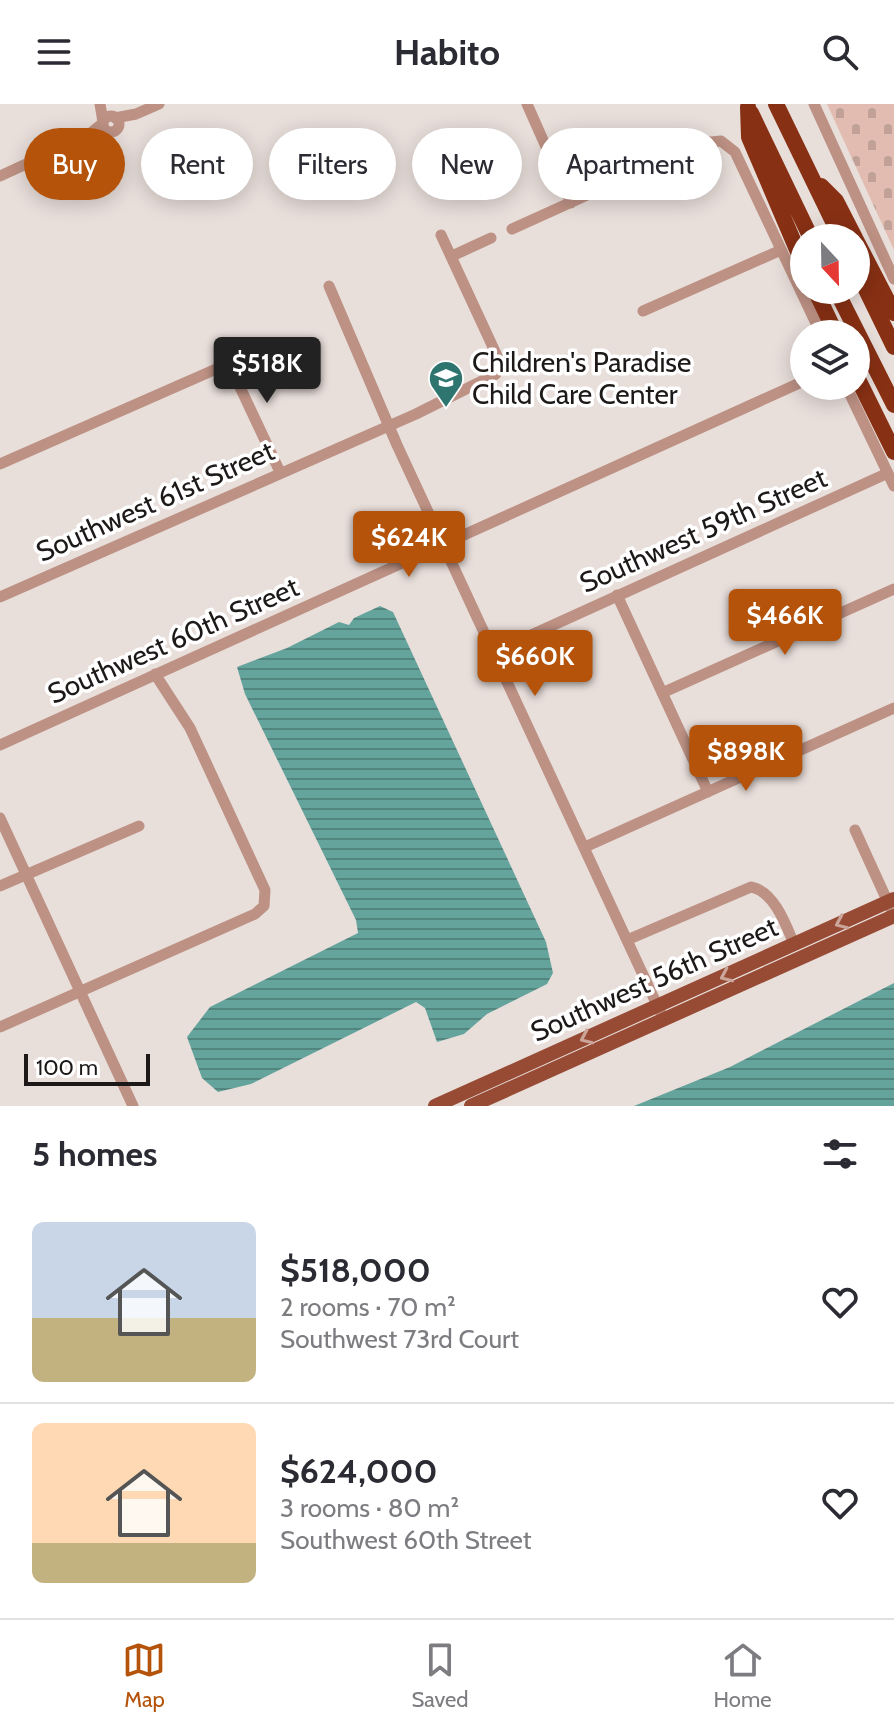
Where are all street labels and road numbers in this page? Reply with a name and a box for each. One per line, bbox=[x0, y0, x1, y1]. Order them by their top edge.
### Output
street label: Southwest 61st Street bbox=[31, 433, 279, 569]
street label: Southwest 59th Street bbox=[574, 460, 832, 600]
street label: Southwest 60th Street bbox=[42, 569, 304, 711]
street label: Southwest 56th Street bbox=[525, 909, 783, 1049]

